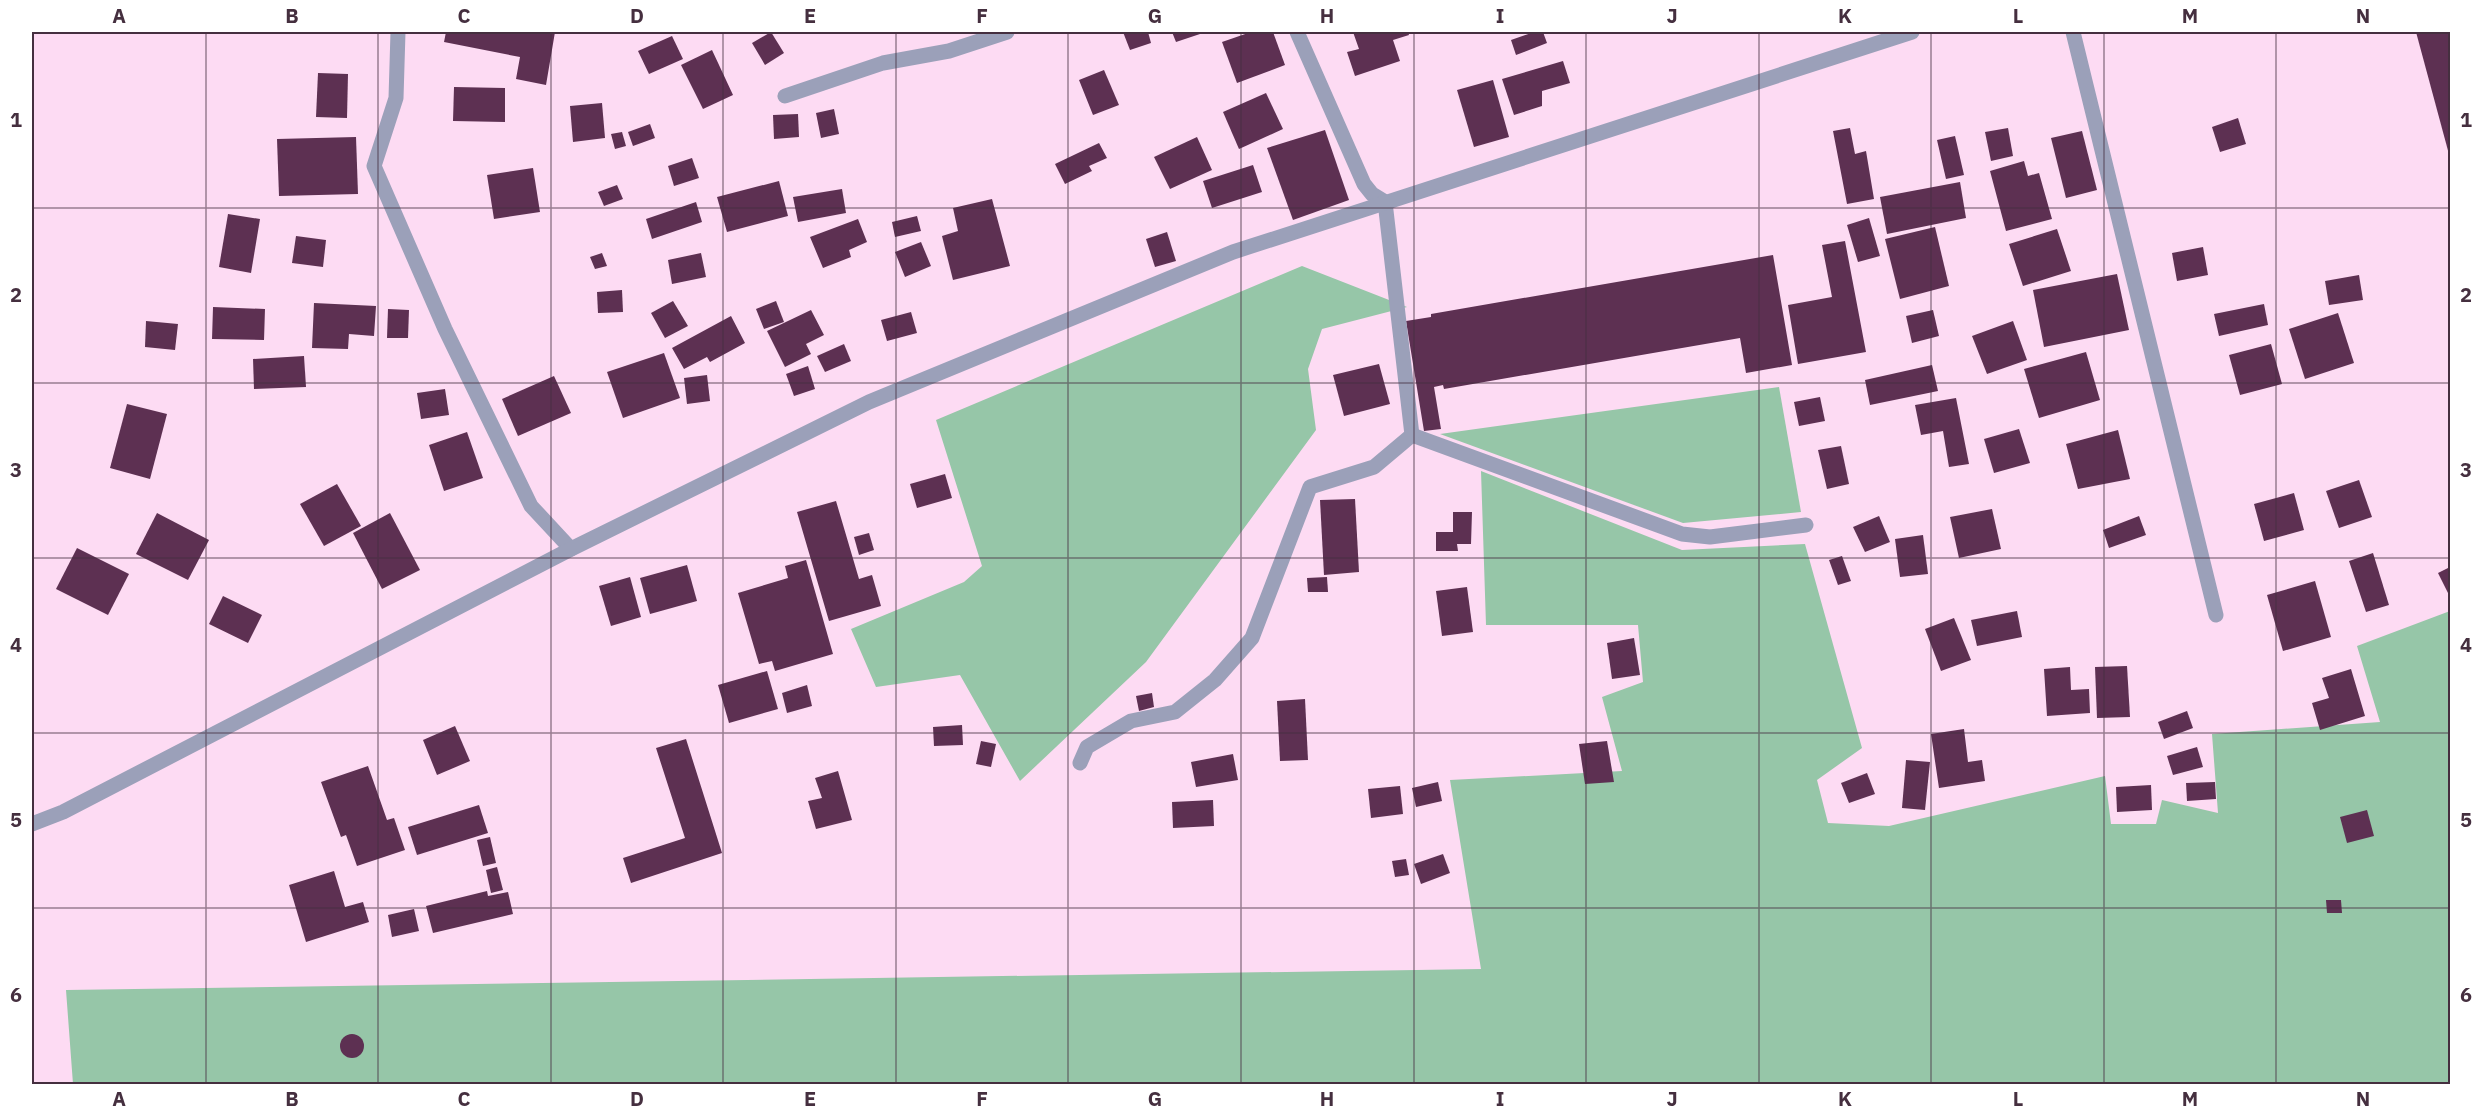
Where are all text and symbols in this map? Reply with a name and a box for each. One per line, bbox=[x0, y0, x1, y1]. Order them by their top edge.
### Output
text: A bbox=[112, 2, 126, 29]
text: B bbox=[285, 2, 299, 29]
text: C bbox=[457, 2, 471, 29]
text: D bbox=[630, 2, 644, 29]
text: E bbox=[804, 2, 816, 29]
text: F bbox=[976, 2, 988, 29]
text: G bbox=[1148, 2, 1162, 29]
text: H bbox=[1320, 2, 1334, 29]
text: I bbox=[1496, 2, 1504, 29]
text: J bbox=[1666, 2, 1678, 29]
text: K bbox=[1838, 2, 1852, 29]
text: L bbox=[2013, 2, 2023, 29]
text: M bbox=[2182, 2, 2198, 29]
text: N bbox=[2356, 2, 2370, 29]
text: 1 bbox=[10, 106, 22, 133]
text: 1 bbox=[2460, 106, 2472, 133]
text: 2 bbox=[10, 281, 22, 308]
text: 2 bbox=[2460, 281, 2472, 308]
text: 3 bbox=[10, 456, 22, 483]
text: 3 bbox=[2460, 456, 2472, 483]
text: 4 bbox=[10, 631, 22, 658]
text: 4 bbox=[2460, 631, 2472, 658]
text: 5 bbox=[10, 806, 22, 833]
text: 5 bbox=[2460, 806, 2472, 833]
text: 6 bbox=[10, 981, 22, 1008]
text: 6 bbox=[2460, 981, 2472, 1008]
text: A bbox=[112, 1085, 126, 1112]
text: B bbox=[285, 1085, 299, 1112]
text: C bbox=[457, 1085, 471, 1112]
text: D bbox=[630, 1085, 644, 1112]
text: E bbox=[804, 1085, 816, 1112]
text: F bbox=[976, 1085, 988, 1112]
text: G bbox=[1148, 1085, 1162, 1112]
text: H bbox=[1320, 1085, 1334, 1112]
text: I bbox=[1496, 1085, 1504, 1112]
text: J bbox=[1666, 1085, 1678, 1112]
text: K bbox=[1838, 1085, 1852, 1112]
text: L bbox=[2013, 1085, 2023, 1112]
text: M bbox=[2182, 1085, 2198, 1112]
text: N bbox=[2356, 1085, 2370, 1112]

